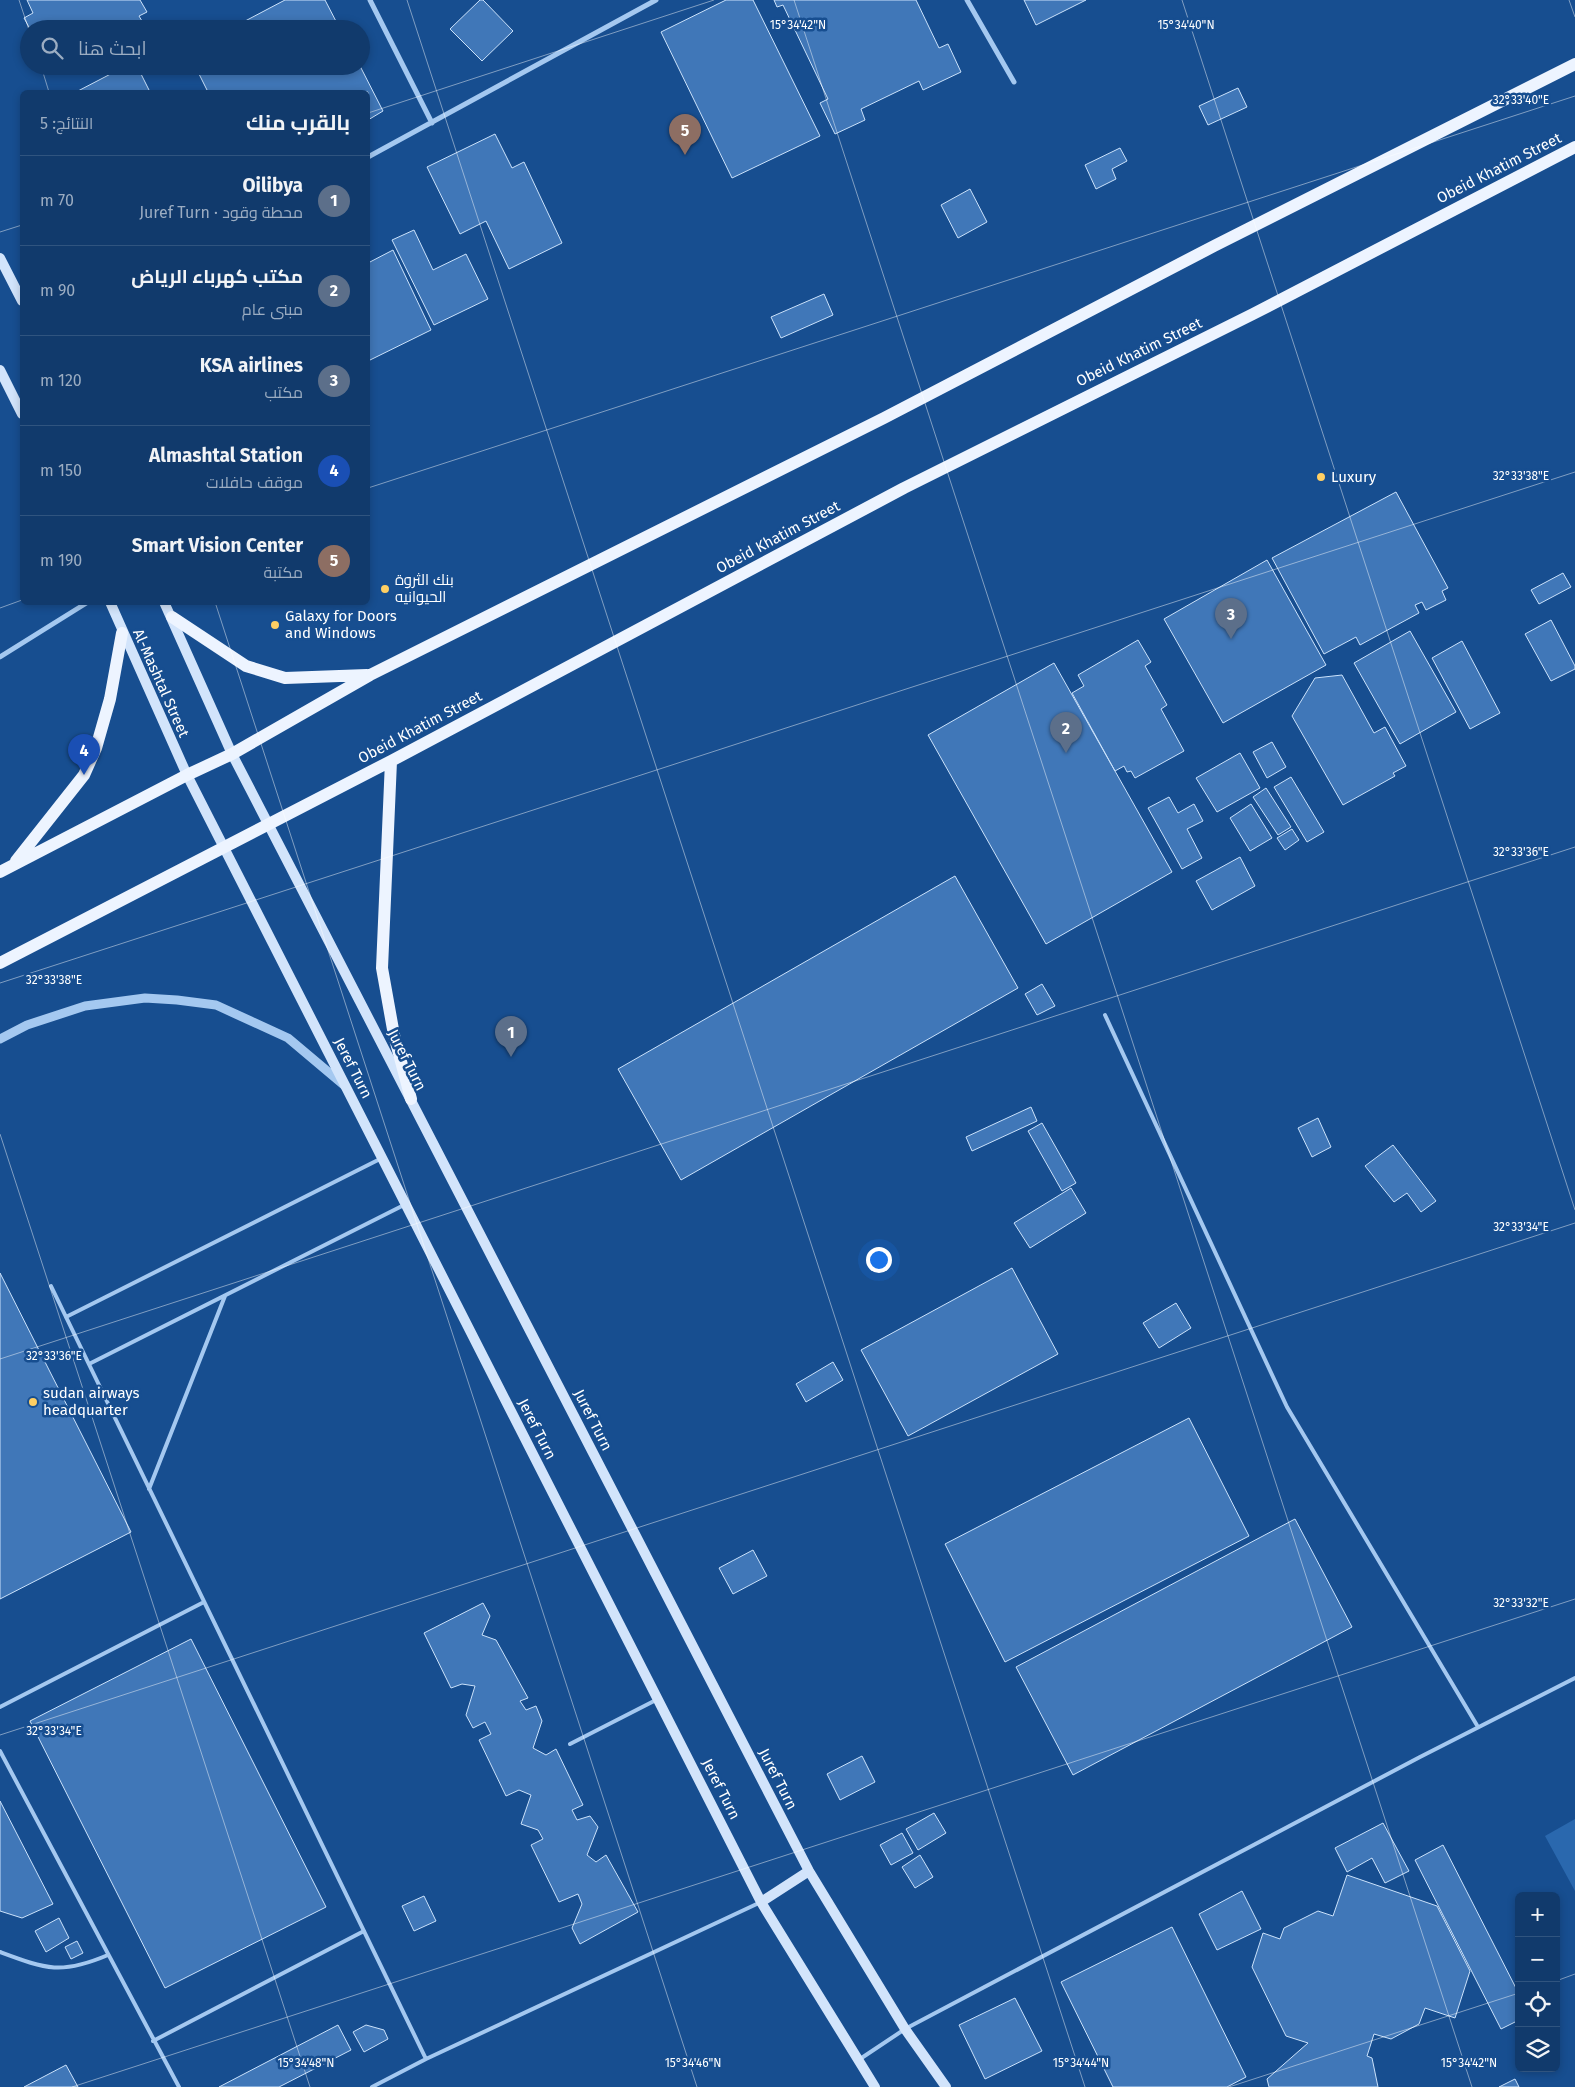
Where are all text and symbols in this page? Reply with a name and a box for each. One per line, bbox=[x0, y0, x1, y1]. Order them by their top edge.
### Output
text: 15°34'42"N bbox=[770, 18, 826, 32]
text: 15°34'40"N bbox=[1157, 18, 1215, 32]
search box bbox=[20, 20, 370, 75]
icon: search bbox=[38, 34, 66, 62]
text: ابحث هنا bbox=[78, 37, 147, 60]
text: 32°33'40"E bbox=[1493, 93, 1549, 107]
text: بالقرب منك bbox=[246, 110, 350, 136]
text: النتائج: 5 bbox=[40, 114, 93, 133]
pin: 5 bbox=[669, 114, 701, 155]
street label: Obeid Khatim Street bbox=[1434, 128, 1565, 207]
text: Oilibya bbox=[242, 174, 303, 197]
text: 70 m bbox=[40, 191, 74, 210]
text: 1 bbox=[330, 191, 338, 210]
text: محطة وقود · Juref Turn bbox=[139, 203, 303, 222]
text: مكتب كهرباء الرياض bbox=[131, 265, 303, 288]
text: 90 m bbox=[40, 281, 75, 300]
text: 2 bbox=[330, 281, 338, 300]
text: مبنى عام bbox=[242, 300, 303, 319]
street label: Obeid Khatim Street bbox=[1073, 313, 1205, 390]
text: KSA airlines bbox=[200, 354, 303, 377]
text: 120 m bbox=[40, 371, 82, 390]
text: 3 bbox=[330, 371, 338, 390]
text: مكتب bbox=[264, 383, 303, 402]
text: Almashtal Station bbox=[149, 444, 303, 467]
text: 150 m bbox=[40, 461, 82, 480]
text: 4 bbox=[329, 461, 339, 480]
place label: Luxury bbox=[1331, 468, 1377, 486]
text: 32°33'38"E bbox=[1493, 469, 1549, 483]
marker: Luxury bbox=[1315, 471, 1327, 483]
text: موقف حافلات bbox=[206, 473, 303, 492]
street label: Obeid Khatim Street bbox=[713, 496, 843, 577]
text: Smart Vision Center bbox=[132, 534, 303, 557]
text: 190 m bbox=[40, 551, 82, 570]
text: 5 bbox=[330, 551, 338, 570]
text: مكتبة bbox=[264, 563, 303, 582]
place label: بنك الثروة الحيوانيه bbox=[395, 571, 454, 606]
marker: بنك الثروة الحيوانيه bbox=[379, 583, 391, 595]
pin: 3 bbox=[1215, 598, 1247, 639]
place label: Galaxy for Doors and Windows bbox=[285, 607, 397, 642]
marker: Galaxy for Doors and Windows bbox=[269, 619, 281, 631]
street label: Al-Mashtal Street bbox=[129, 626, 193, 741]
street label: Obeid Khatim Street bbox=[355, 686, 485, 767]
pin: 2 bbox=[1050, 712, 1082, 753]
pin: 4 bbox=[68, 734, 100, 775]
text: 32°33'36"E bbox=[1493, 845, 1549, 859]
text: 32°33'38"E bbox=[26, 973, 82, 987]
pin: 1 bbox=[495, 1016, 527, 1057]
street label: Juref Turn bbox=[384, 1026, 430, 1094]
street label: Jeref Turn bbox=[330, 1035, 376, 1101]
text: 32°33'34"E bbox=[1493, 1220, 1549, 1234]
your location bbox=[866, 1247, 892, 1273]
text: 32°33'36"E bbox=[26, 1349, 82, 1363]
place label: sudan airways headquarter bbox=[43, 1384, 140, 1419]
street label: Juref Turn bbox=[570, 1386, 616, 1454]
marker: sudan airways headquarter bbox=[27, 1396, 39, 1408]
street label: Jeref Turn bbox=[514, 1396, 560, 1462]
text: 32°33'32"E bbox=[1493, 1596, 1549, 1610]
text: 32°33'34"E bbox=[26, 1724, 82, 1738]
street label: Juref Turn bbox=[755, 1745, 801, 1813]
street label: Jeref Turn bbox=[698, 1756, 744, 1822]
map controls bbox=[1515, 1892, 1560, 2072]
button: + bbox=[1515, 1892, 1560, 1937]
button: − bbox=[1515, 1937, 1560, 1982]
button: locate bbox=[1515, 1982, 1560, 2027]
button: layers bbox=[1515, 2027, 1560, 2072]
text: 15°34'48"N bbox=[277, 2056, 335, 2070]
text: 15°34'46"N bbox=[665, 2056, 721, 2070]
text: 15°34'44"N bbox=[1053, 2056, 1109, 2070]
text: 15°34'42"N bbox=[1441, 2056, 1497, 2070]

